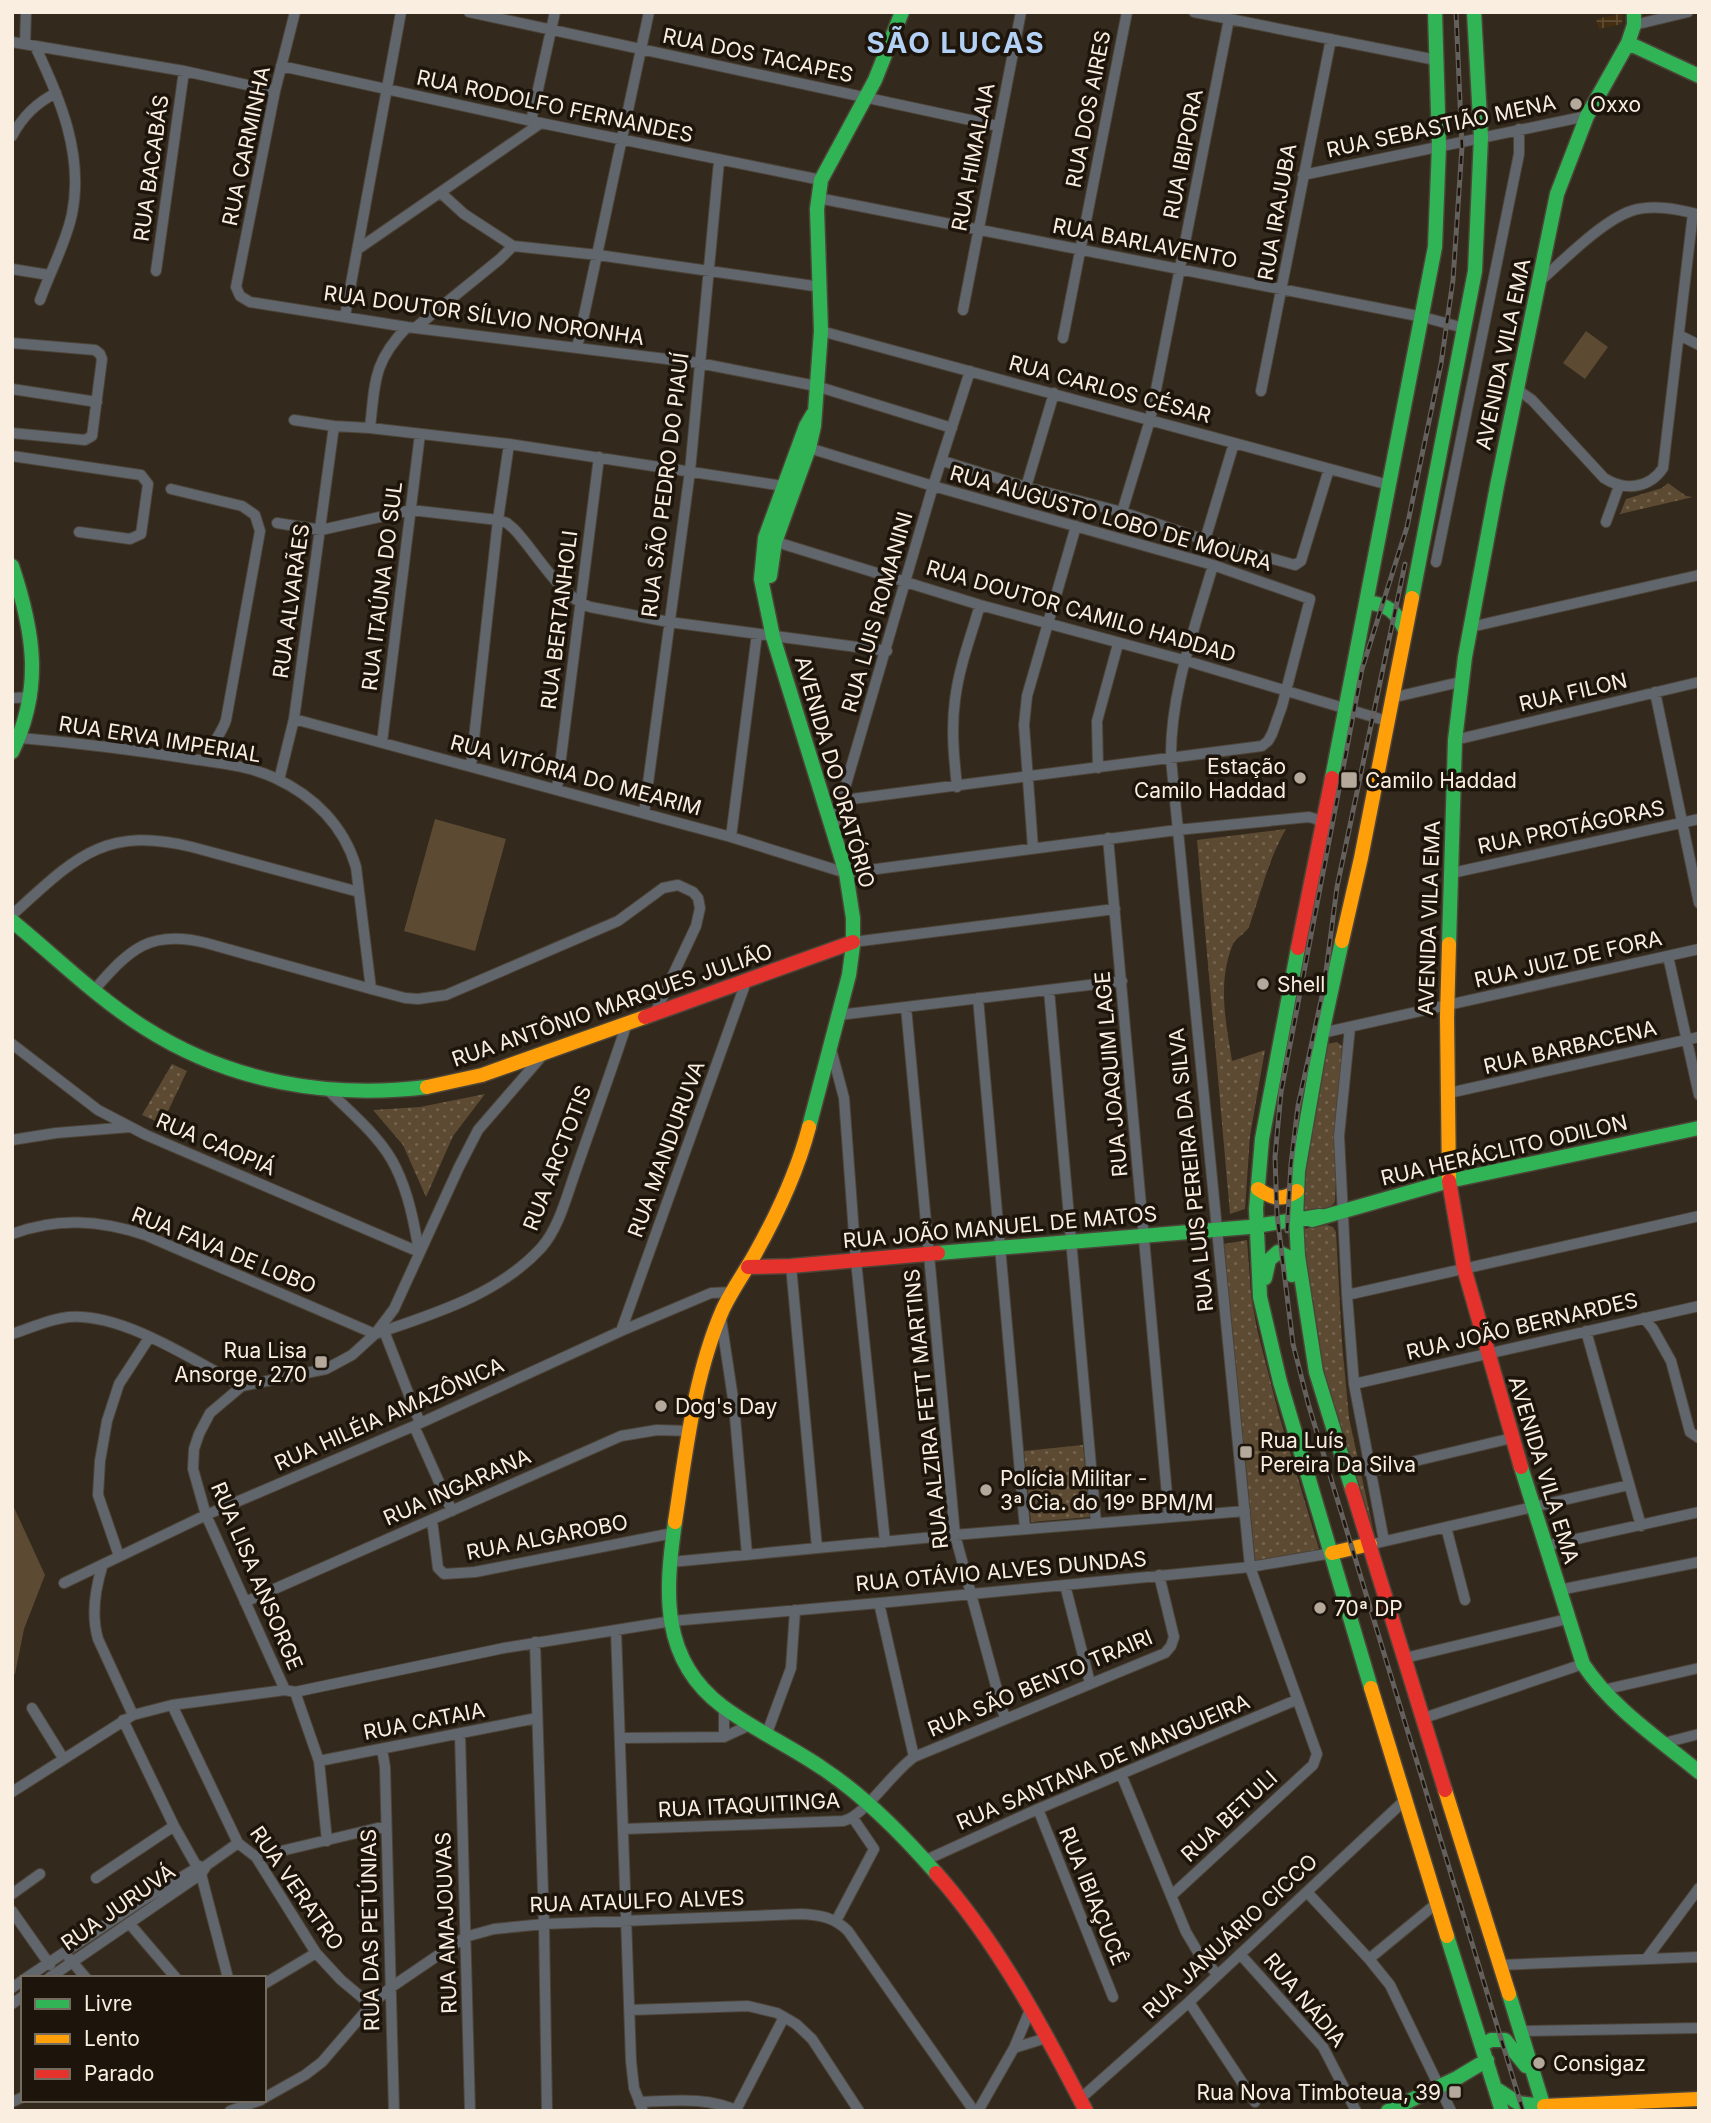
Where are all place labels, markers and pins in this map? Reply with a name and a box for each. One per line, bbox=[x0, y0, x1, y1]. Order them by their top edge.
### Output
place label: Oxxo bbox=[1590, 92, 1641, 117]
marker: Oxxo bbox=[1568, 96, 1584, 112]
place label: Estação Camilo Haddad bbox=[1134, 754, 1286, 803]
place label: Camilo Haddad bbox=[1365, 768, 1517, 793]
marker: Estação Camilo Haddad bbox=[1292, 770, 1308, 786]
marker: Camilo Haddad bbox=[1339, 770, 1359, 790]
place label: Shell bbox=[1277, 972, 1325, 997]
marker: Shell bbox=[1255, 976, 1271, 992]
place label: Rua Lisa Ansorge, 270 bbox=[174, 1338, 307, 1387]
marker: Rua Lisa Ansorge, 270 bbox=[313, 1354, 329, 1370]
place label: Dog's Day bbox=[675, 1394, 778, 1419]
marker: Dog's Day bbox=[653, 1398, 669, 1414]
place label: Rua Luís Pereira Da Silva bbox=[1260, 1428, 1416, 1477]
marker: Rua Luís Pereira Da Silva bbox=[1238, 1444, 1254, 1460]
place label: Polícia Militar - 3ª Cia. do 19º BPM/M bbox=[1000, 1466, 1213, 1515]
marker: Polícia Militar - 3ª Cia. do 19º BPM/M bbox=[978, 1482, 994, 1498]
place label: 70ª DP bbox=[1334, 1596, 1403, 1621]
marker: 70ª DP bbox=[1312, 1600, 1328, 1616]
place label: Consigaz bbox=[1553, 2051, 1646, 2076]
marker: Consigaz bbox=[1531, 2055, 1547, 2071]
place label: Rua Nova Timboteua, 39 bbox=[1196, 2080, 1441, 2105]
marker: Rua Nova Timboteua, 39 bbox=[1447, 2084, 1463, 2100]

